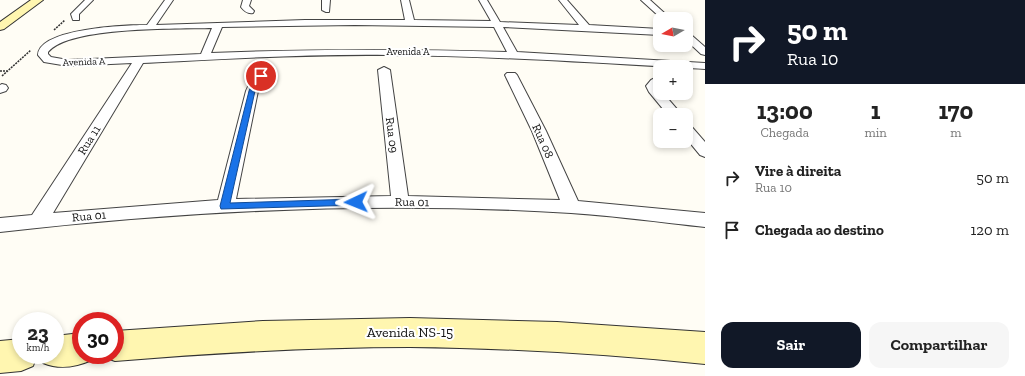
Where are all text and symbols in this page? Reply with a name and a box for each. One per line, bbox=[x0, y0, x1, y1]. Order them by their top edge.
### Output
north arrow bbox=[653, 12, 693, 52]
map controls bbox=[653, 12, 693, 148]
text: 50 m bbox=[787, 14, 848, 47]
icon: right bbox=[721, 16, 773, 68]
street label: Avenida A bbox=[387, 46, 430, 58]
text: Rua 10 bbox=[787, 48, 838, 70]
street label: Avenida A bbox=[62, 55, 106, 69]
pin bbox=[244, 59, 278, 93]
button: + bbox=[653, 60, 693, 100]
icon: arrive bbox=[250, 65, 272, 87]
text: 13:00 bbox=[757, 96, 813, 125]
text: 1 bbox=[871, 96, 880, 125]
text: 170 bbox=[938, 96, 973, 125]
button: − bbox=[653, 108, 693, 148]
street label: Rua 09 bbox=[383, 116, 401, 154]
street label: Rua 11 bbox=[75, 122, 104, 157]
street label: Rua 08 bbox=[529, 122, 557, 160]
text: Chegada bbox=[760, 125, 809, 140]
text: min bbox=[864, 125, 887, 140]
text: m bbox=[950, 125, 961, 140]
text: Vire à direita bbox=[755, 162, 841, 180]
icon: right bbox=[721, 167, 743, 189]
text: 50 m bbox=[976, 169, 1009, 187]
text: Rua 10 bbox=[755, 180, 792, 195]
position arrow bbox=[335, 181, 377, 223]
street label: Rua 01 bbox=[395, 195, 430, 209]
street label: Rua 01 bbox=[71, 208, 107, 224]
icon: arrive bbox=[721, 219, 743, 241]
text: Chegada ao destino bbox=[755, 221, 884, 239]
text: 120 m bbox=[971, 221, 1009, 239]
speed limit sign: 30 bbox=[72, 312, 124, 364]
text: 23 bbox=[27, 321, 49, 345]
button: Sair bbox=[721, 322, 861, 368]
button: Compartilhar bbox=[869, 322, 1009, 368]
street label: Avenida NS-15 bbox=[367, 324, 453, 341]
text: km/h bbox=[27, 342, 49, 354]

